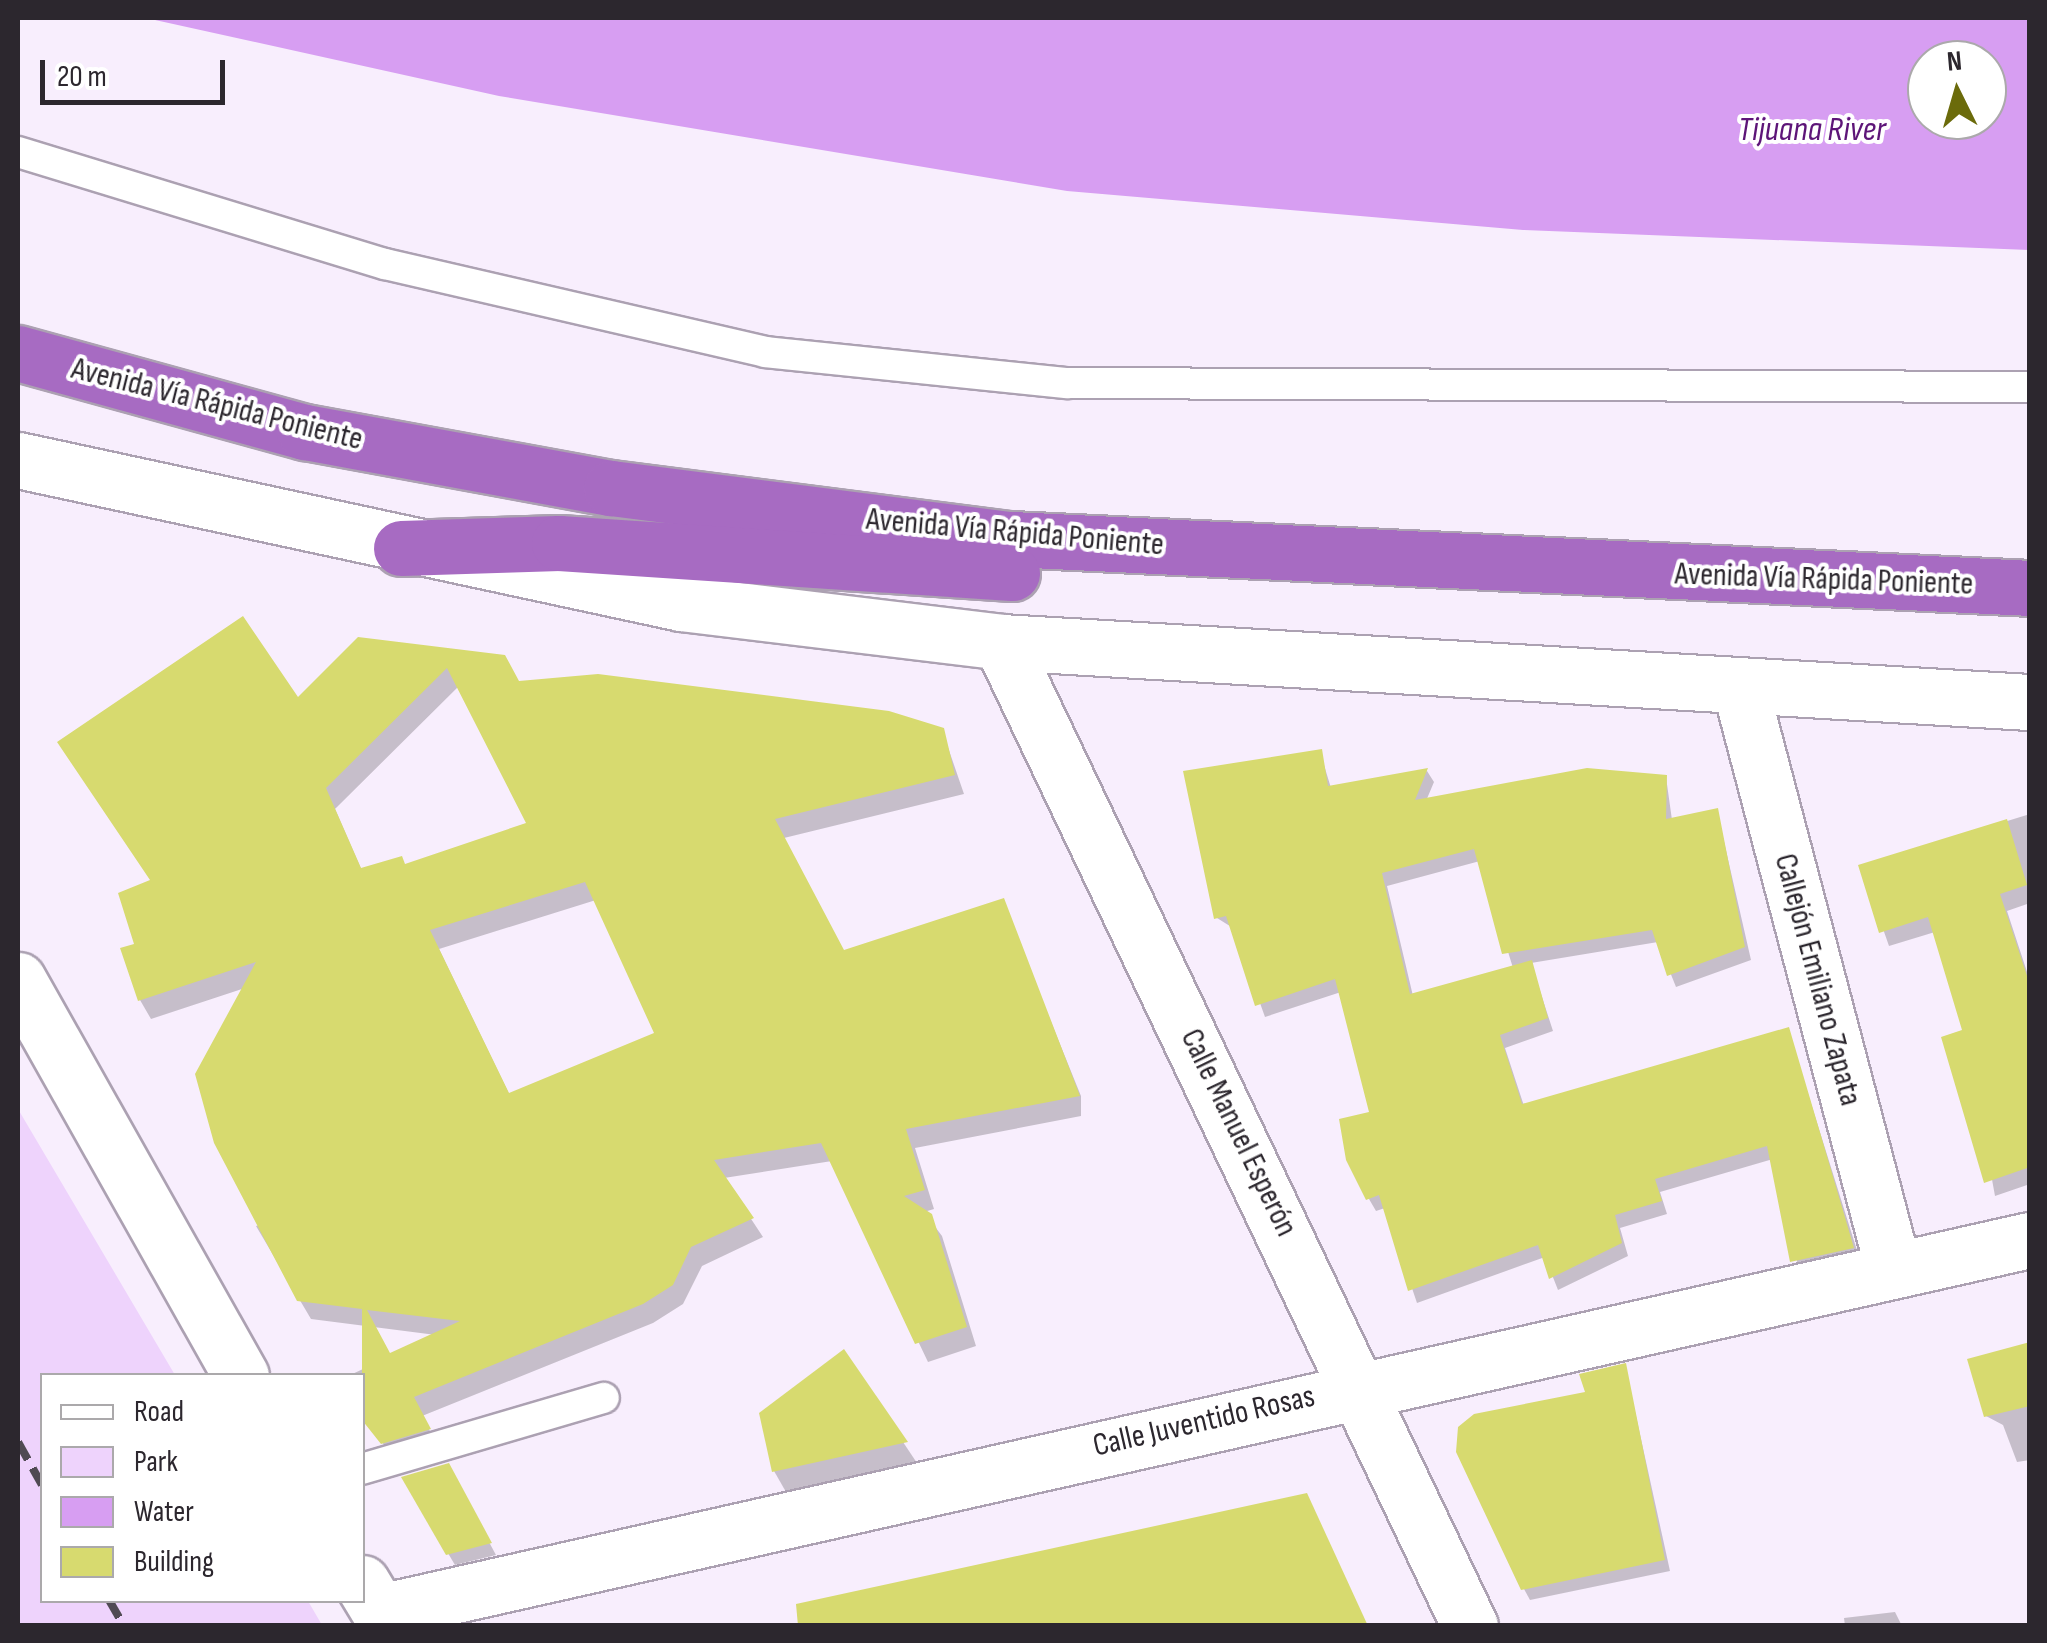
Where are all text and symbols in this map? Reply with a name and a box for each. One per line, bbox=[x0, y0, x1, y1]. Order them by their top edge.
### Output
scale bar bbox=[45, 40, 230, 102]
north arrow bbox=[1907, 40, 2007, 140]
text: N bbox=[1946, 45, 1963, 79]
text: 20 m bbox=[57, 59, 107, 95]
water label: Tijuana River bbox=[1738, 109, 1886, 151]
street label: Avenida Vía Rápida Poniente bbox=[67, 350, 367, 460]
street label: Avenida Vía Rápida Poniente bbox=[865, 501, 1165, 565]
street label: Avenida Vía Rápida Poniente bbox=[1674, 556, 1974, 604]
street label: Callejón Emiliano Zapata bbox=[1765, 850, 1869, 1110]
street label: Calle Manuel Esperón bbox=[1171, 1023, 1305, 1243]
legend bbox=[40, 1373, 365, 1603]
street label: Calle Juventido Rosas bbox=[1089, 1378, 1319, 1466]
text: Road bbox=[134, 1394, 184, 1430]
text: Park bbox=[134, 1444, 178, 1480]
text: Water bbox=[134, 1494, 194, 1530]
text: Building bbox=[134, 1544, 214, 1580]

